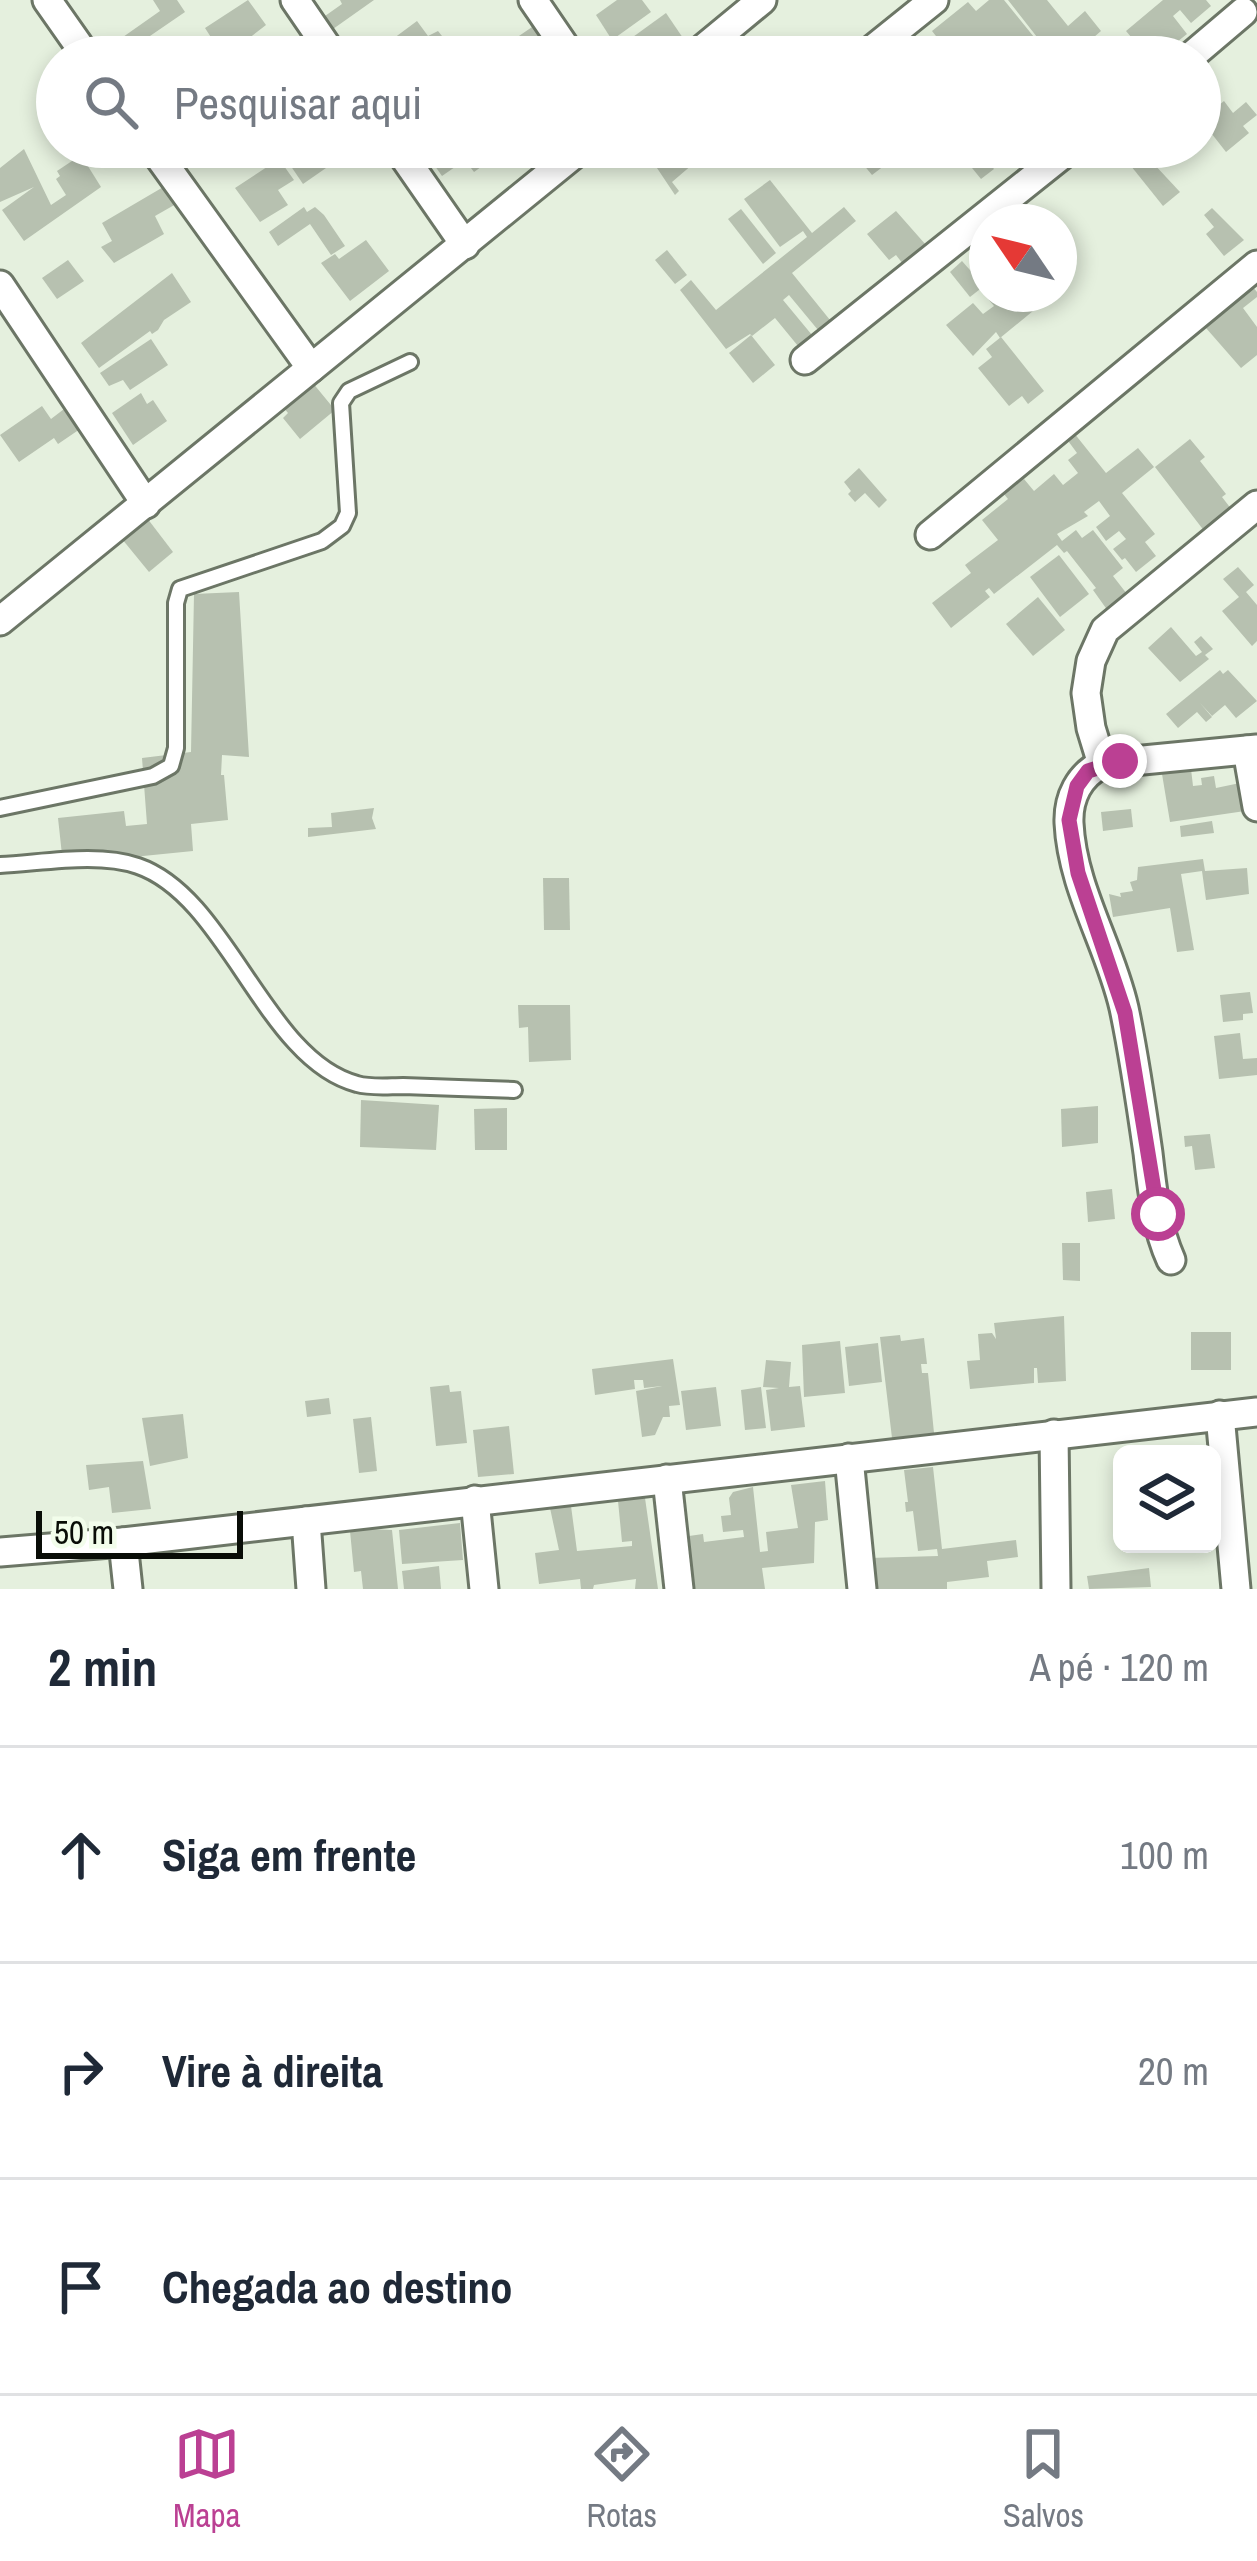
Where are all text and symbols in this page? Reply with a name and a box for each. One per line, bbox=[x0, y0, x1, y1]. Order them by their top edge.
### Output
search box bbox=[36, 36, 1221, 168]
icon: search bbox=[78, 69, 144, 135]
text: Pesquisar aqui bbox=[174, 72, 422, 133]
north arrow bbox=[969, 204, 1077, 312]
route end bbox=[1093, 734, 1147, 788]
route start bbox=[1131, 1187, 1185, 1241]
map controls bbox=[1113, 1445, 1221, 1553]
button: layers bbox=[1113, 1445, 1221, 1553]
scale bar bbox=[36, 1505, 243, 1558]
text: 50 m bbox=[54, 1510, 114, 1554]
text: 2 min bbox=[48, 1633, 157, 1702]
text: A pé · 120 m bbox=[1029, 1641, 1209, 1693]
icon: ahead bbox=[48, 1822, 114, 1888]
text: Siga em frente bbox=[162, 1824, 416, 1885]
text: 100 m bbox=[1120, 1829, 1209, 1881]
icon: right bbox=[48, 2038, 114, 2104]
text: Vire à direita bbox=[162, 2040, 383, 2101]
text: 20 m bbox=[1138, 2045, 1209, 2097]
icon: arrive bbox=[48, 2254, 114, 2320]
text: Chegada ao destino bbox=[162, 2256, 513, 2317]
tab: Mapa bbox=[173, 2421, 241, 2537]
tab: Rotas bbox=[586, 2421, 657, 2537]
tab: Salvos bbox=[1003, 2421, 1084, 2537]

